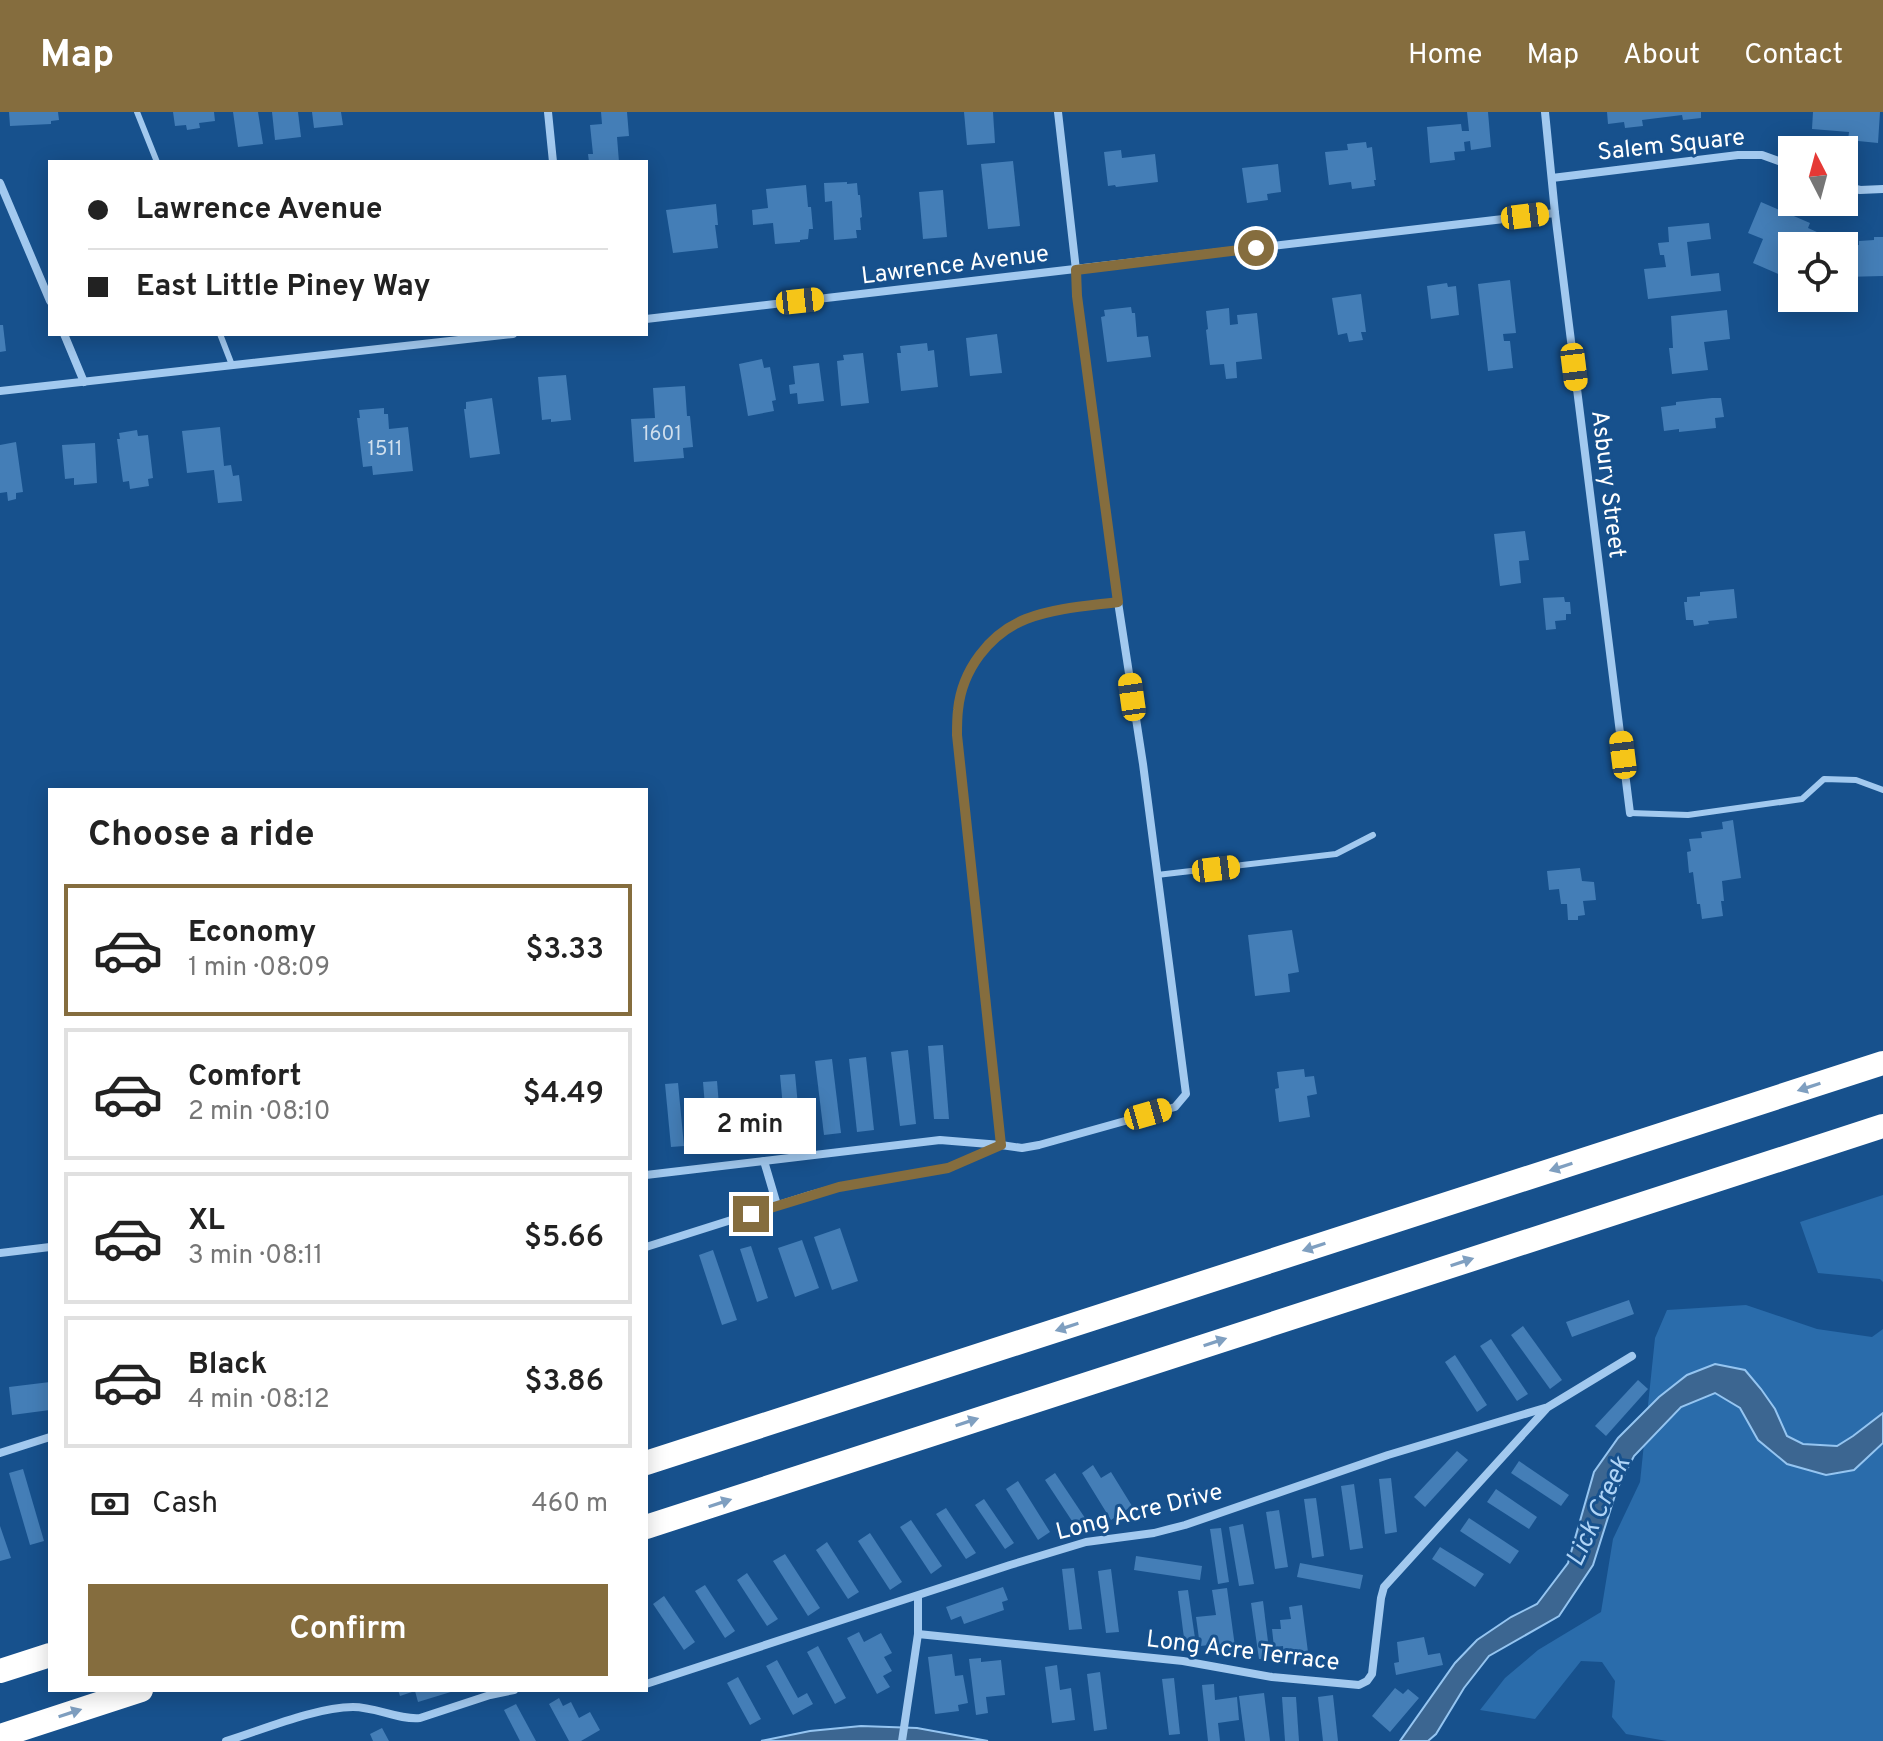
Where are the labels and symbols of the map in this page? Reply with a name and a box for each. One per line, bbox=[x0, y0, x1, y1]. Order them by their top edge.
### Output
street label: Salem Square bbox=[1596, 123, 1746, 169]
north arrow bbox=[1778, 136, 1858, 216]
car bbox=[1500, 201, 1550, 231]
route start bbox=[1238, 230, 1274, 266]
street label: Lawrence Avenue bbox=[860, 240, 1051, 292]
car bbox=[775, 287, 825, 315]
car bbox=[1559, 342, 1589, 392]
street label: Asbury Street bbox=[1583, 409, 1631, 560]
house number: 1601 bbox=[642, 422, 682, 448]
house number: 1511 bbox=[368, 437, 402, 463]
car bbox=[1117, 672, 1147, 722]
car bbox=[1608, 730, 1638, 780]
car bbox=[1191, 854, 1241, 884]
one-way arrow bbox=[1796, 1081, 1820, 1093]
car bbox=[1122, 1096, 1174, 1132]
callout: 2 min bbox=[685, 1098, 817, 1154]
one-way arrow bbox=[1549, 1161, 1573, 1173]
route end bbox=[733, 1196, 769, 1232]
one-way arrow bbox=[1302, 1241, 1326, 1253]
one-way arrow bbox=[1450, 1255, 1474, 1268]
one-way arrow bbox=[1054, 1321, 1078, 1333]
one-way arrow bbox=[1203, 1335, 1227, 1347]
one-way arrow bbox=[956, 1415, 980, 1428]
water label: Lick Creek bbox=[1560, 1451, 1639, 1572]
street label: Long Acre Drive bbox=[1053, 1478, 1226, 1548]
one-way arrow bbox=[709, 1496, 733, 1508]
street label: Long Acre Terrace bbox=[1144, 1625, 1341, 1679]
one-way arrow bbox=[59, 1706, 83, 1718]

